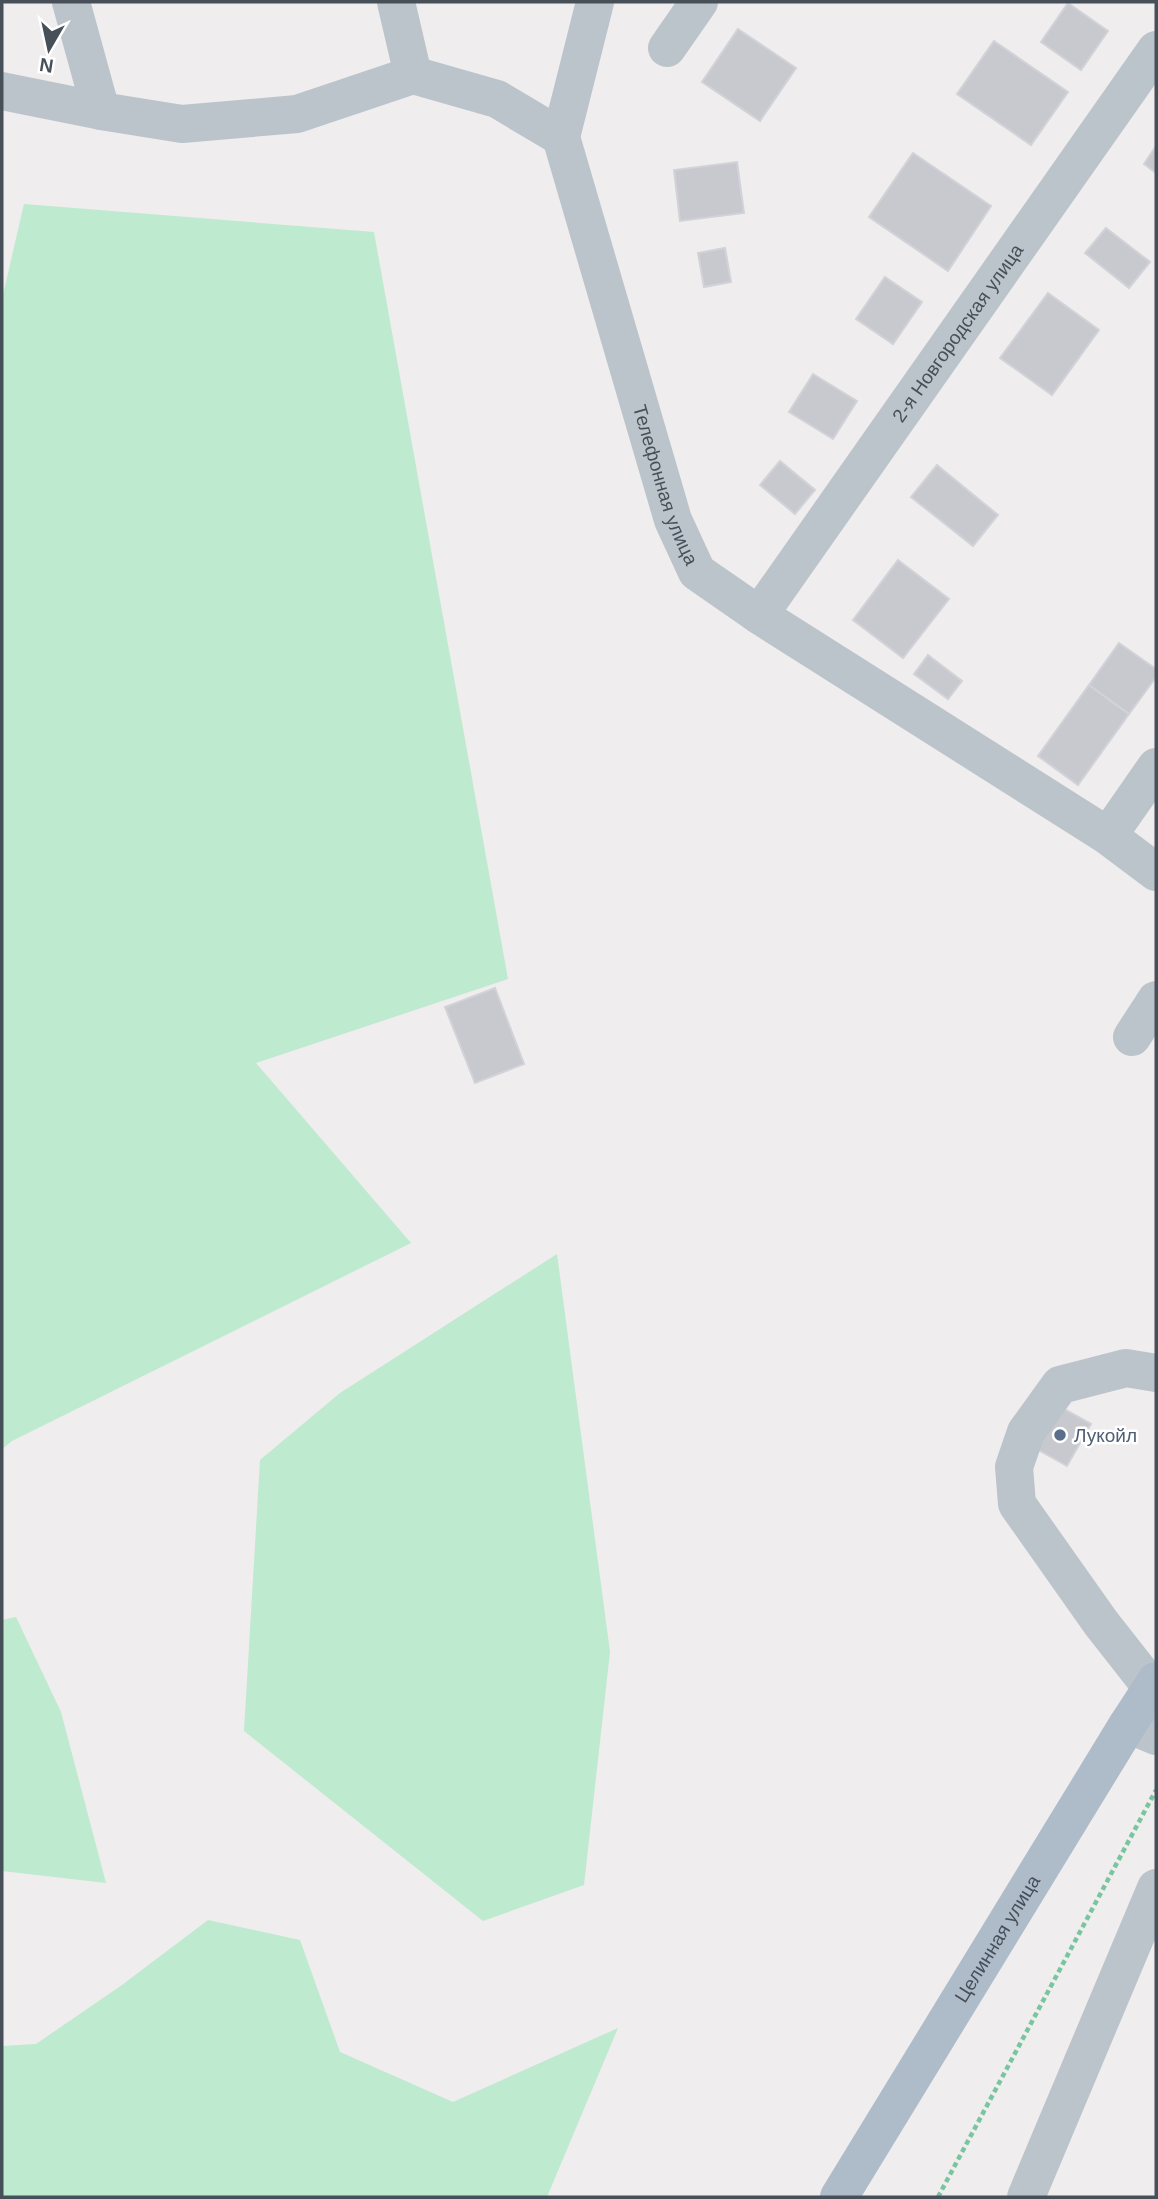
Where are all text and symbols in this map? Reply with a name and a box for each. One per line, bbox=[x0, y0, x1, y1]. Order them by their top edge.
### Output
north arrow bbox=[14, 14, 84, 84]
text: N bbox=[38, 54, 55, 77]
street label: 2-я Новгородская улица bbox=[888, 239, 1027, 426]
street label: Телефонная улица bbox=[629, 402, 703, 568]
place label: Лукойл bbox=[1074, 1425, 1137, 1446]
marker: Лукойл bbox=[1052, 1427, 1068, 1443]
street label: Целинная улица bbox=[950, 1871, 1044, 2006]

